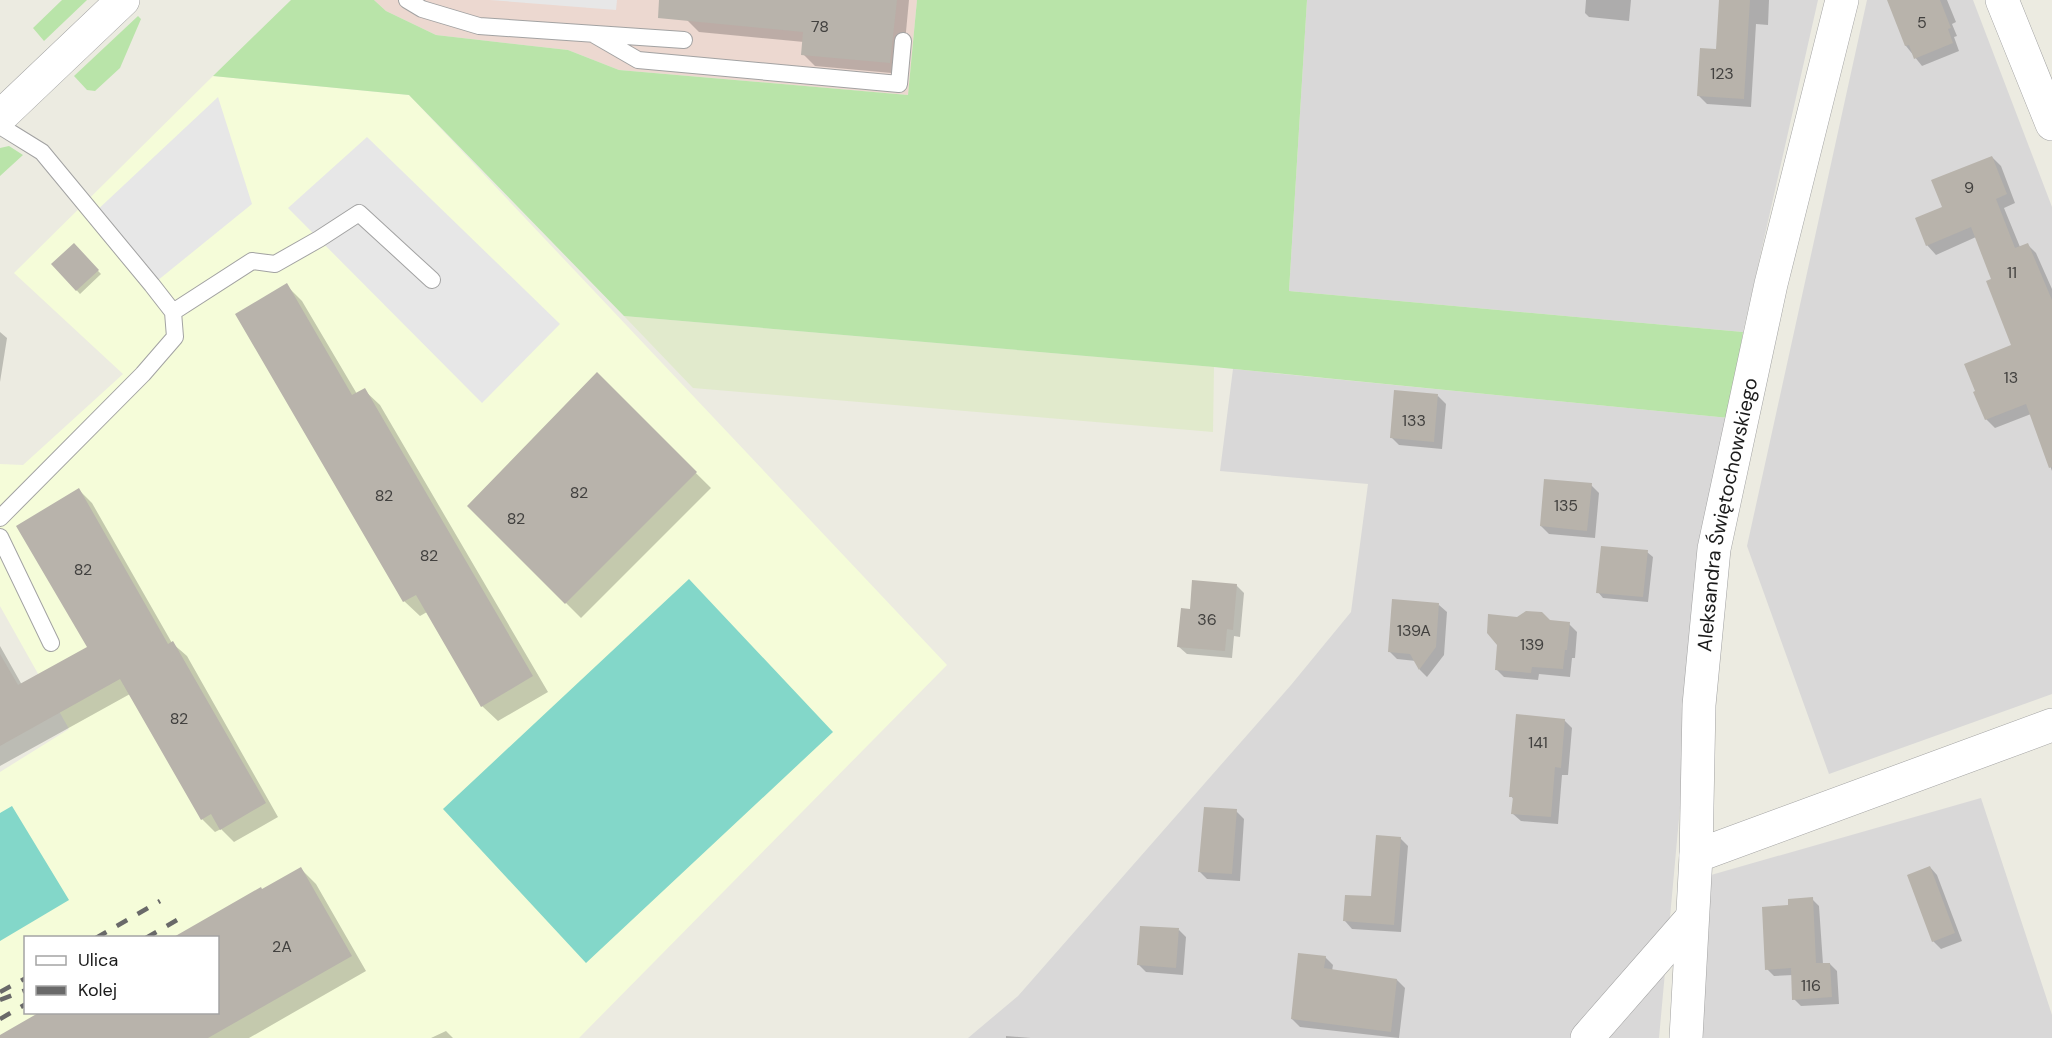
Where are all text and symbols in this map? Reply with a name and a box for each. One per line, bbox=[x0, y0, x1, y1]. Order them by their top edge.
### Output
house number: 5 bbox=[1917, 12, 1927, 33]
house number: 78 bbox=[811, 16, 829, 37]
house number: 123 bbox=[1710, 63, 1734, 84]
house number: 9 bbox=[1964, 177, 1974, 198]
house number: 11 bbox=[2007, 262, 2017, 283]
house number: 13 bbox=[2004, 367, 2018, 388]
street label: Aleksandra Świętochowskiego bbox=[1691, 375, 1764, 653]
house number: 133 bbox=[1402, 410, 1426, 431]
house number: 82 bbox=[570, 482, 588, 503]
house number: 82 bbox=[375, 485, 393, 506]
house number: 135 bbox=[1554, 495, 1578, 516]
house number: 82 bbox=[507, 508, 525, 529]
house number: 82 bbox=[420, 545, 438, 566]
house number: 82 bbox=[74, 559, 92, 580]
house number: 36 bbox=[1197, 609, 1217, 630]
house number: 139A bbox=[1397, 620, 1431, 641]
house number: 139 bbox=[1520, 634, 1544, 655]
house number: 82 bbox=[170, 708, 188, 729]
house number: 141 bbox=[1528, 732, 1548, 753]
legend bbox=[24, 936, 219, 1014]
house number: 2A bbox=[272, 936, 292, 957]
text: Ulica bbox=[78, 948, 118, 972]
house number: 116 bbox=[1801, 975, 1821, 996]
text: Kolej bbox=[78, 978, 117, 1002]

